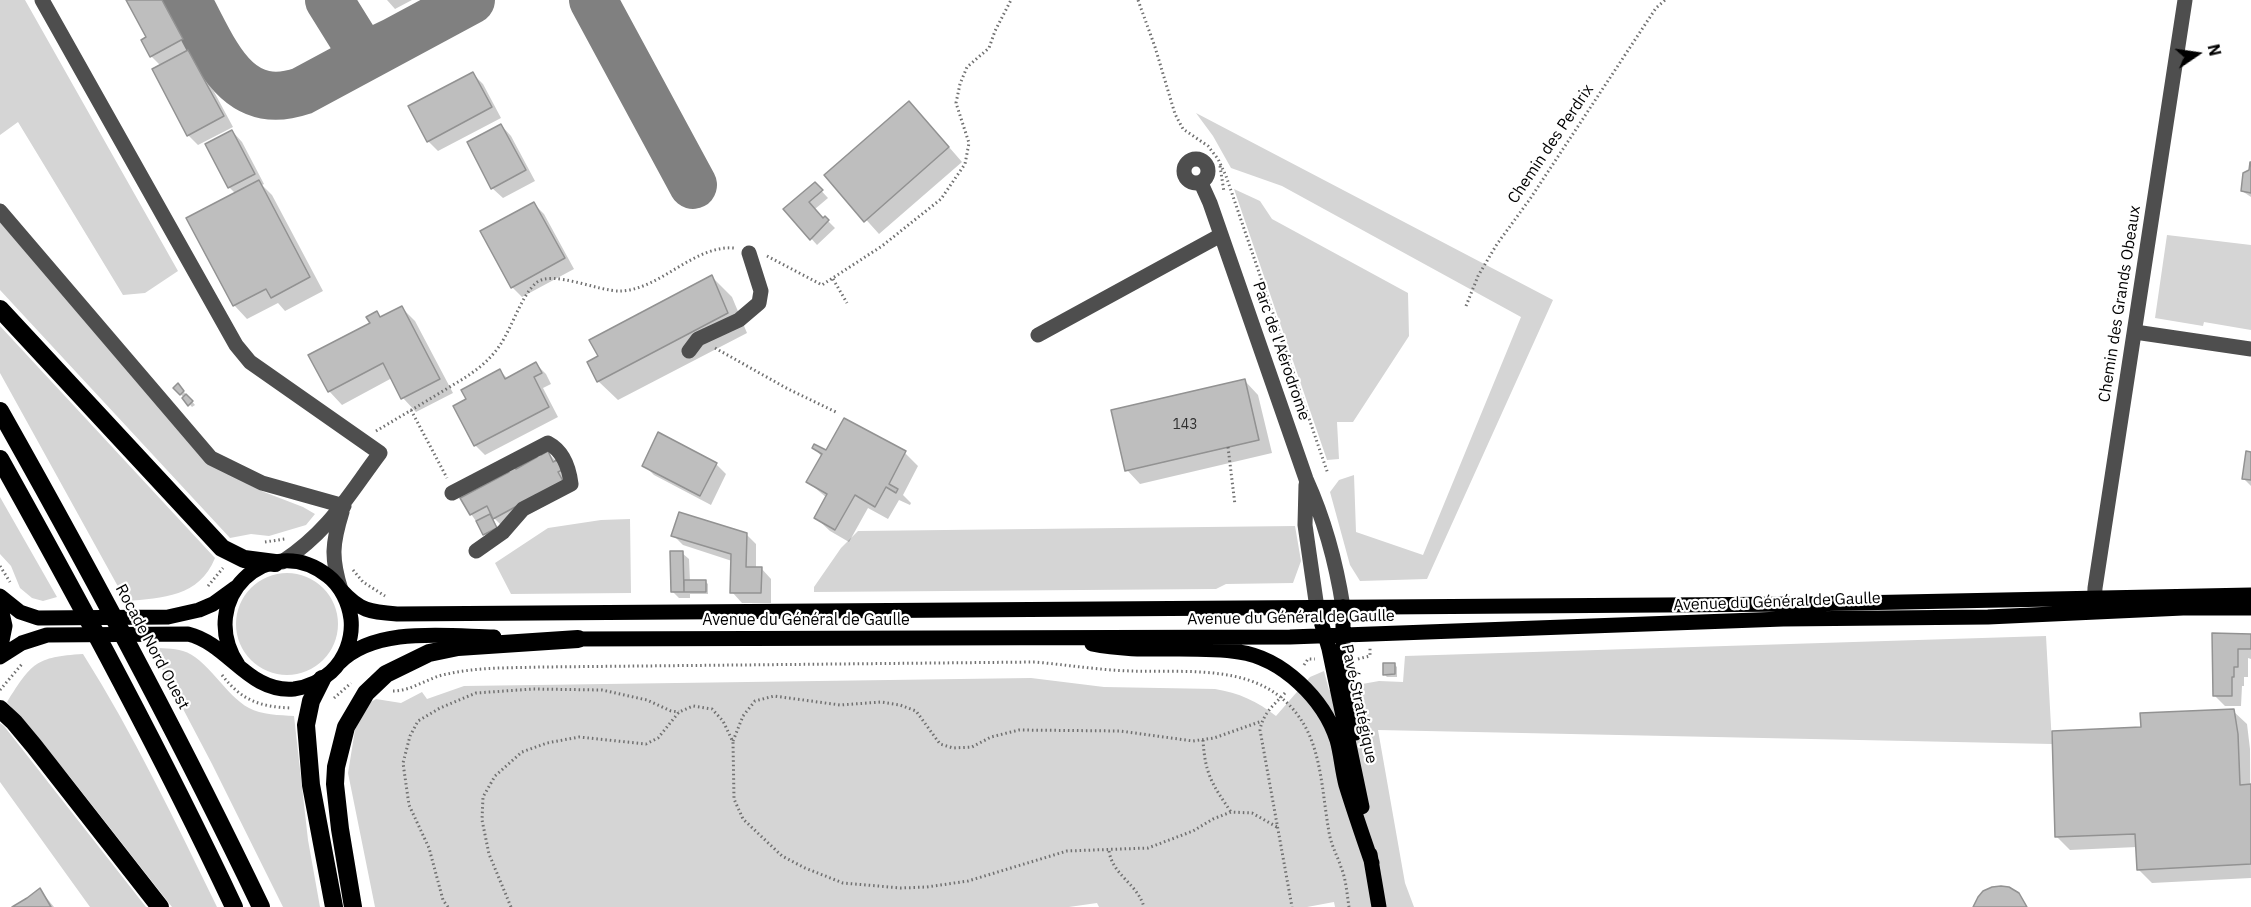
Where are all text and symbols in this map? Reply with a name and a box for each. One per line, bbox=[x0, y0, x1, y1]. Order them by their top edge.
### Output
north arrow bbox=[2167, 24, 2227, 84]
text: N bbox=[2203, 42, 2226, 58]
street label: Chemin des Perdrix bbox=[1504, 81, 1598, 207]
street label: Chemin des Grands Obeaux bbox=[2095, 204, 2145, 404]
street label: Parc de l'Aérodrome bbox=[1248, 279, 1314, 423]
house number: 143 bbox=[1172, 417, 1198, 433]
street label: Rocade Nord Ouest bbox=[111, 581, 193, 713]
street label: Avenue du Général de Gaulle bbox=[1673, 589, 1881, 615]
street label: Avenue du Général de Gaulle bbox=[1187, 607, 1395, 629]
street label: Avenue du Général de Gaulle bbox=[702, 610, 910, 630]
street label: Pavé Stratégique bbox=[1337, 643, 1381, 765]

